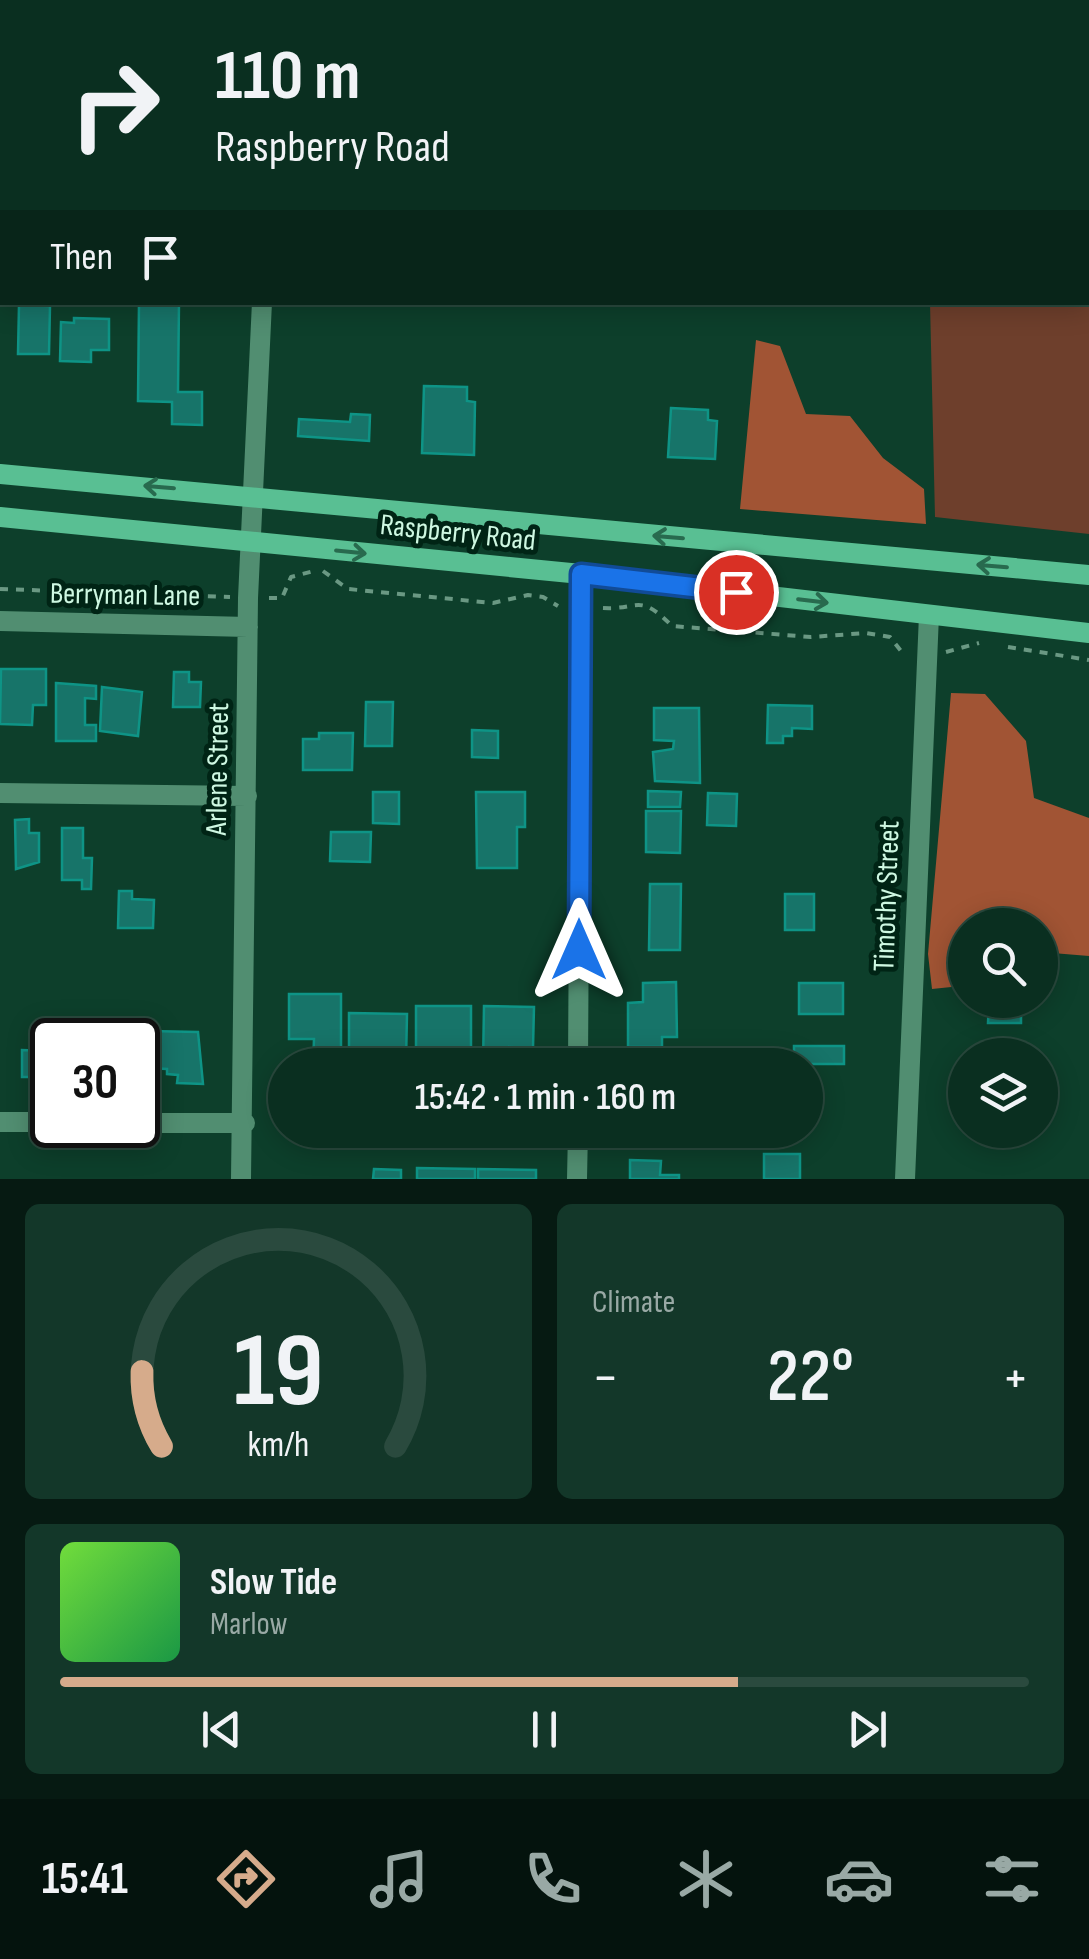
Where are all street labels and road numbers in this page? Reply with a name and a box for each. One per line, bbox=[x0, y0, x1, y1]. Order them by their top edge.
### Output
street label: Raspberry Road bbox=[378, 507, 538, 559]
street label: Berryman Lane bbox=[49, 576, 200, 614]
street label: Arlene Street bbox=[199, 702, 237, 837]
street label: Timothy Street bbox=[866, 820, 908, 972]

